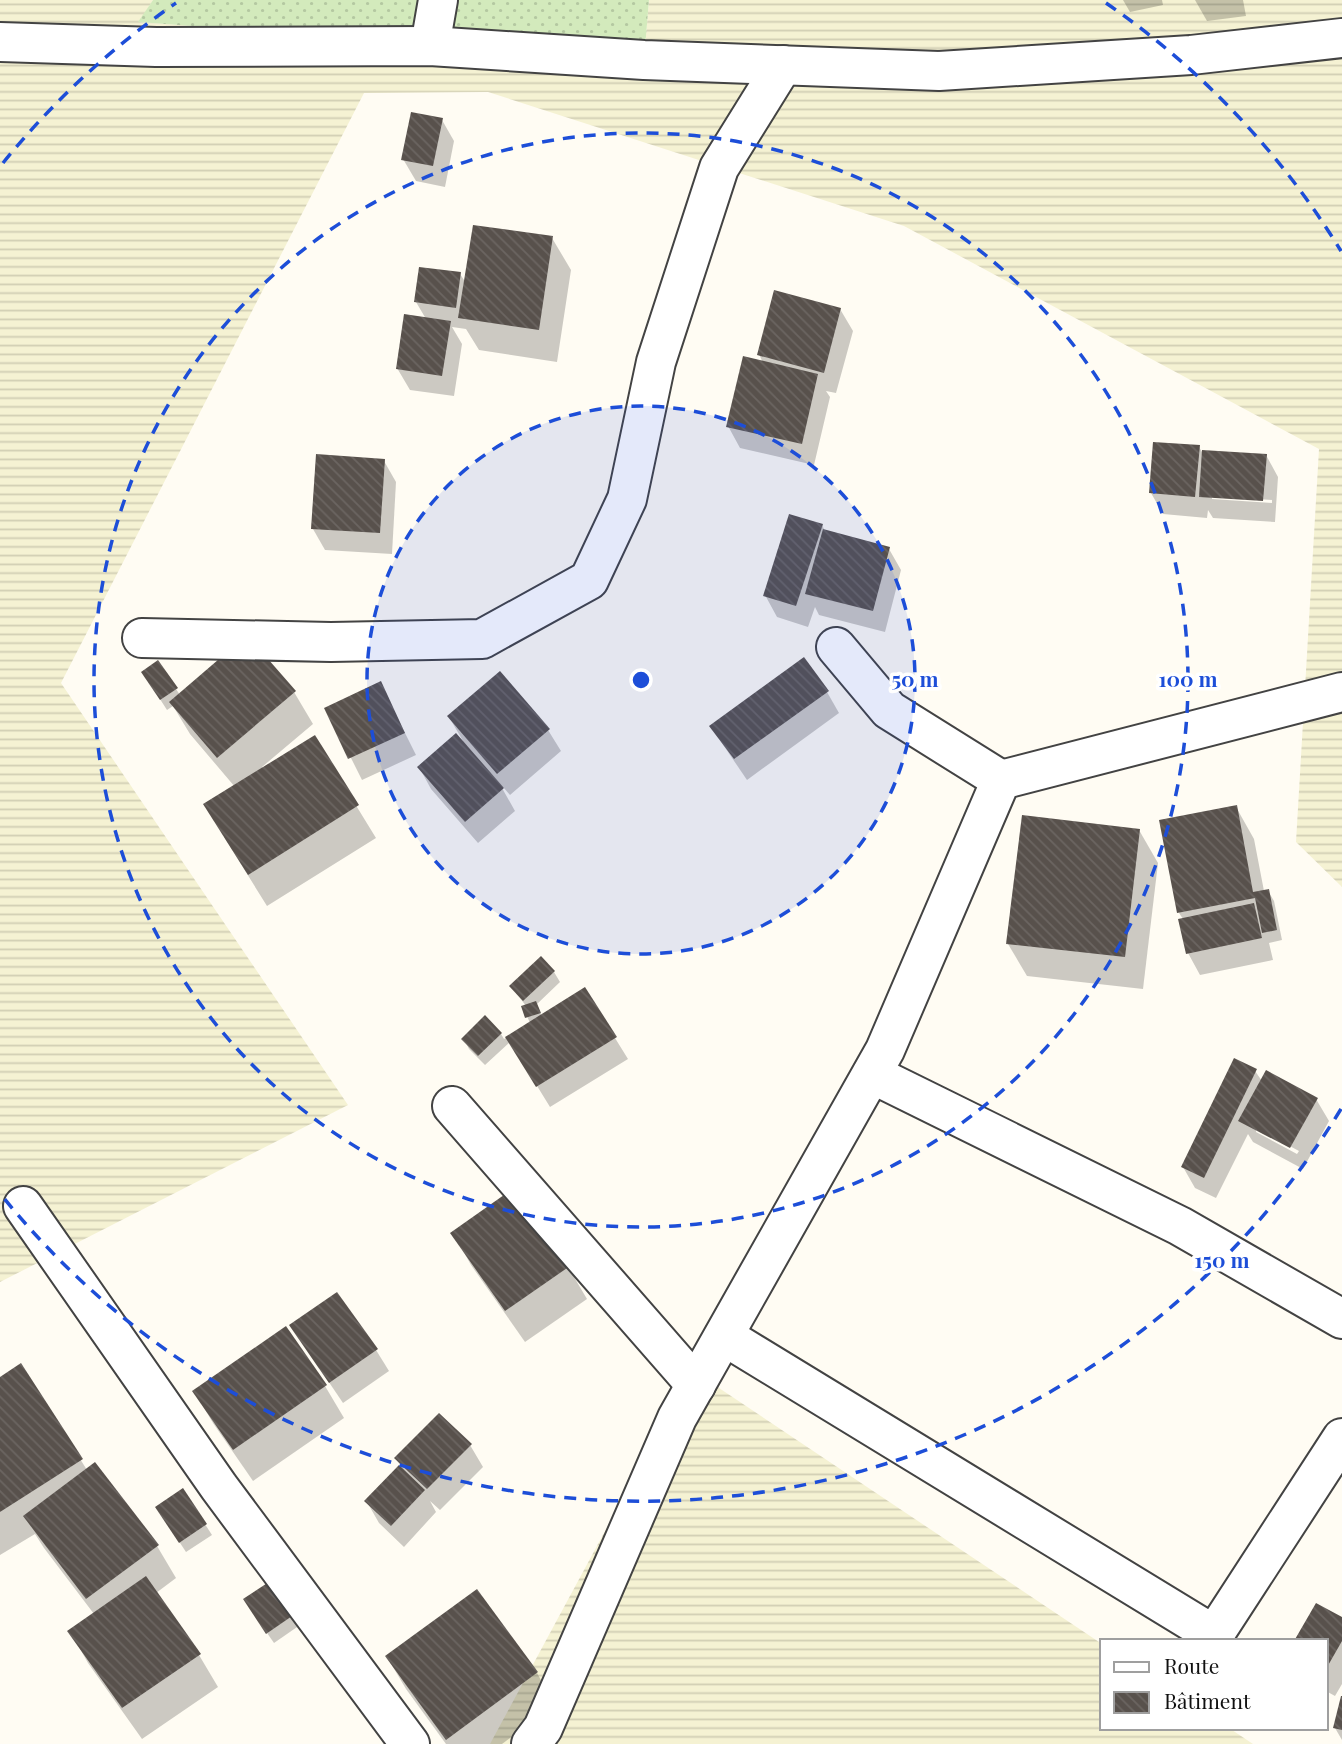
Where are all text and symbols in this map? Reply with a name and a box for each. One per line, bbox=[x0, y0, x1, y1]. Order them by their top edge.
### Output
text: 50 m bbox=[891, 664, 939, 692]
text: 100 m bbox=[1158, 664, 1218, 692]
centre of rings bbox=[629, 668, 653, 692]
text: 150 m bbox=[1195, 1245, 1249, 1273]
legend bbox=[1100, 1639, 1328, 1730]
text: Route bbox=[1164, 1651, 1219, 1679]
text: Bâtiment bbox=[1164, 1686, 1251, 1714]

